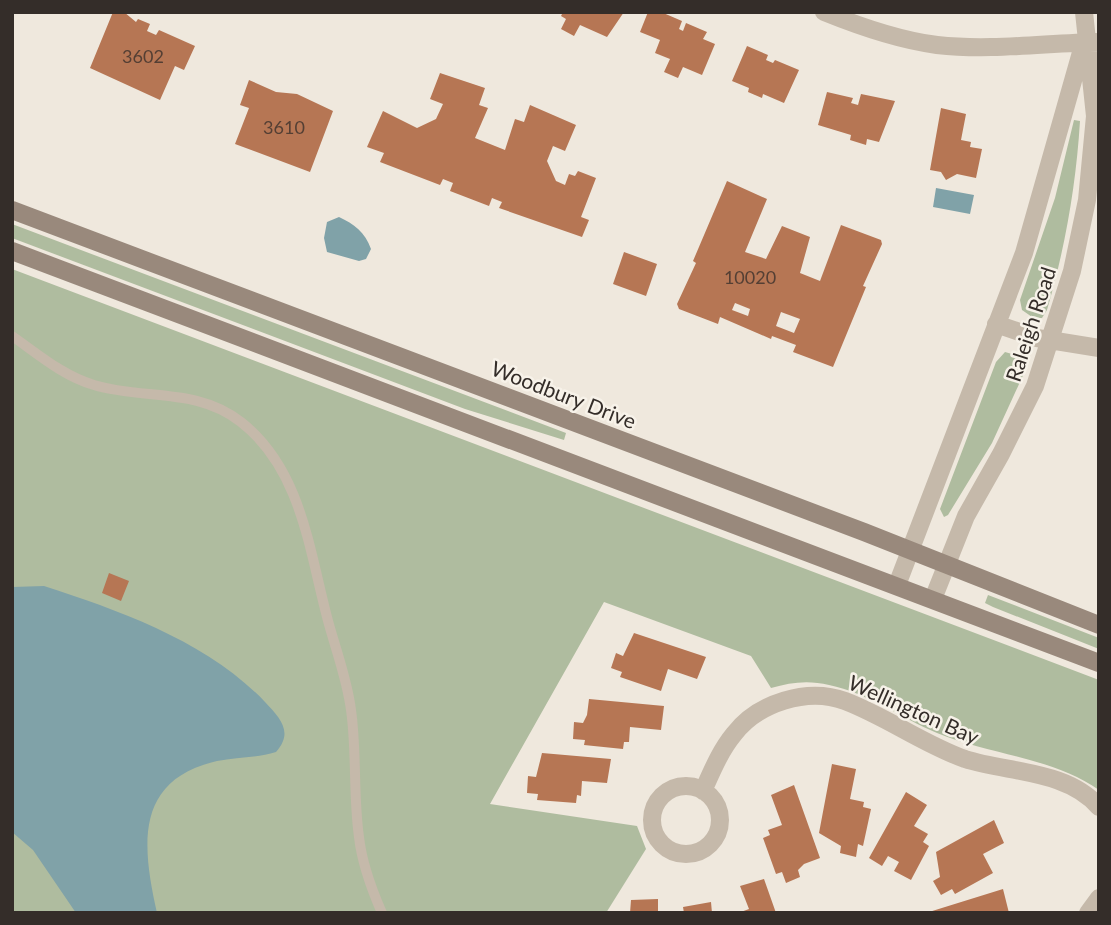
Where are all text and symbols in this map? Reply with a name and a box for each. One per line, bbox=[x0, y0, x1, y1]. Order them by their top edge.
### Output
house number: 3602 bbox=[122, 45, 164, 67]
house number: 3610 bbox=[263, 116, 305, 138]
street label: Raleigh Road bbox=[1000, 263, 1060, 385]
house number: 10020 bbox=[724, 266, 776, 288]
street label: Woodbury Drive bbox=[488, 355, 640, 433]
street label: Wellington Bay bbox=[845, 669, 983, 749]

